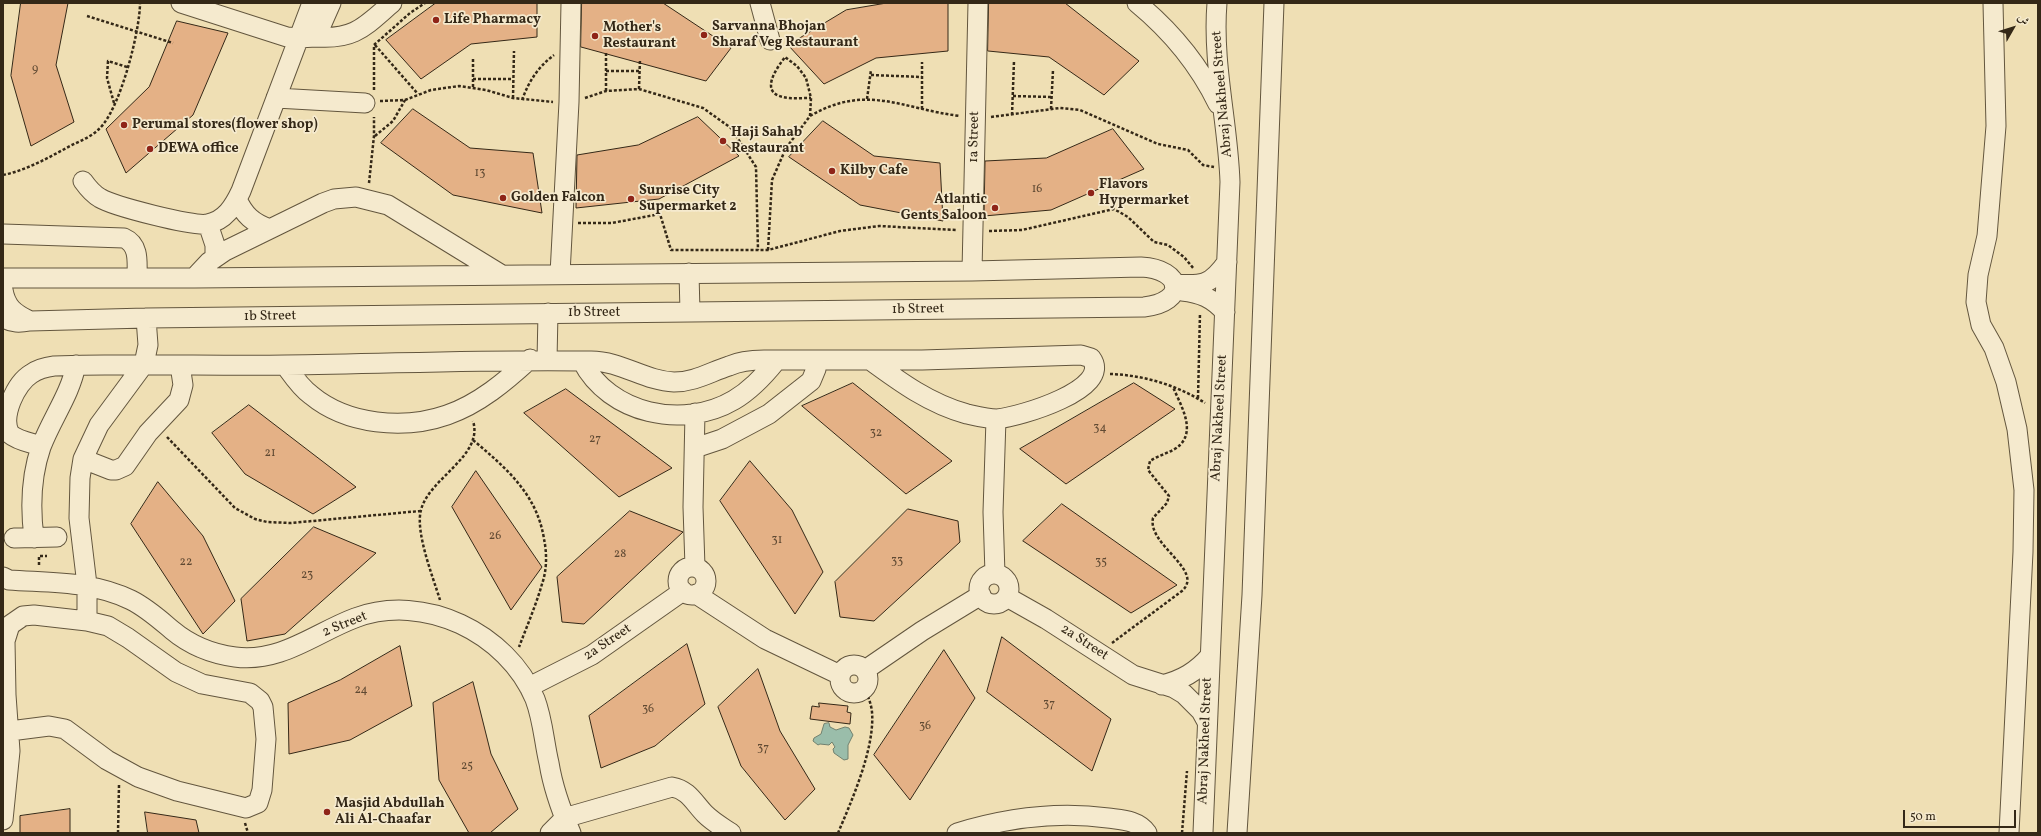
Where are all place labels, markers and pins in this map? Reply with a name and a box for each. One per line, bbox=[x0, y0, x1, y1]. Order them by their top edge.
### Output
place label: Life Pharmacy bbox=[444, 12, 541, 28]
marker: Life Pharmacy bbox=[431, 15, 441, 25]
place label: Sarvanna Bhojan Sharaf Veg Restaurant bbox=[712, 19, 858, 52]
place label: Mother's Restaurant bbox=[603, 20, 676, 52]
marker: Sarvanna Bhojan Sharaf Veg Restaurant bbox=[699, 30, 709, 40]
marker: Mother's Restaurant bbox=[590, 31, 600, 41]
place label: Perumal stores(flower shop) bbox=[132, 117, 318, 133]
marker: Perumal stores(flower shop) bbox=[119, 120, 129, 130]
place label: Haji Sahab Restaurant bbox=[731, 125, 804, 158]
marker: Haji Sahab Restaurant bbox=[718, 136, 728, 146]
place label: DEWA office bbox=[158, 141, 239, 157]
marker: DEWA office bbox=[145, 144, 155, 154]
place label: Kilby Cafe bbox=[840, 163, 908, 179]
marker: Kilby Cafe bbox=[827, 166, 837, 176]
place label: Flavors Hypermarket bbox=[1099, 177, 1189, 210]
place label: Sunrise City Supermarket 2 bbox=[639, 183, 737, 216]
marker: Flavors Hypermarket bbox=[1086, 188, 1096, 198]
place label: Golden Falcon bbox=[511, 190, 605, 206]
place label: Atlantic Gents Saloon bbox=[901, 192, 987, 224]
marker: Golden Falcon bbox=[498, 193, 508, 203]
marker: Sunrise City Supermarket 2 bbox=[626, 194, 636, 204]
marker: Atlantic Gents Saloon bbox=[990, 203, 1000, 213]
place label: Masjid Abdullah Ali Al-Chaafar bbox=[335, 796, 445, 828]
marker: Masjid Abdullah Ali Al-Chaafar bbox=[322, 807, 332, 817]

